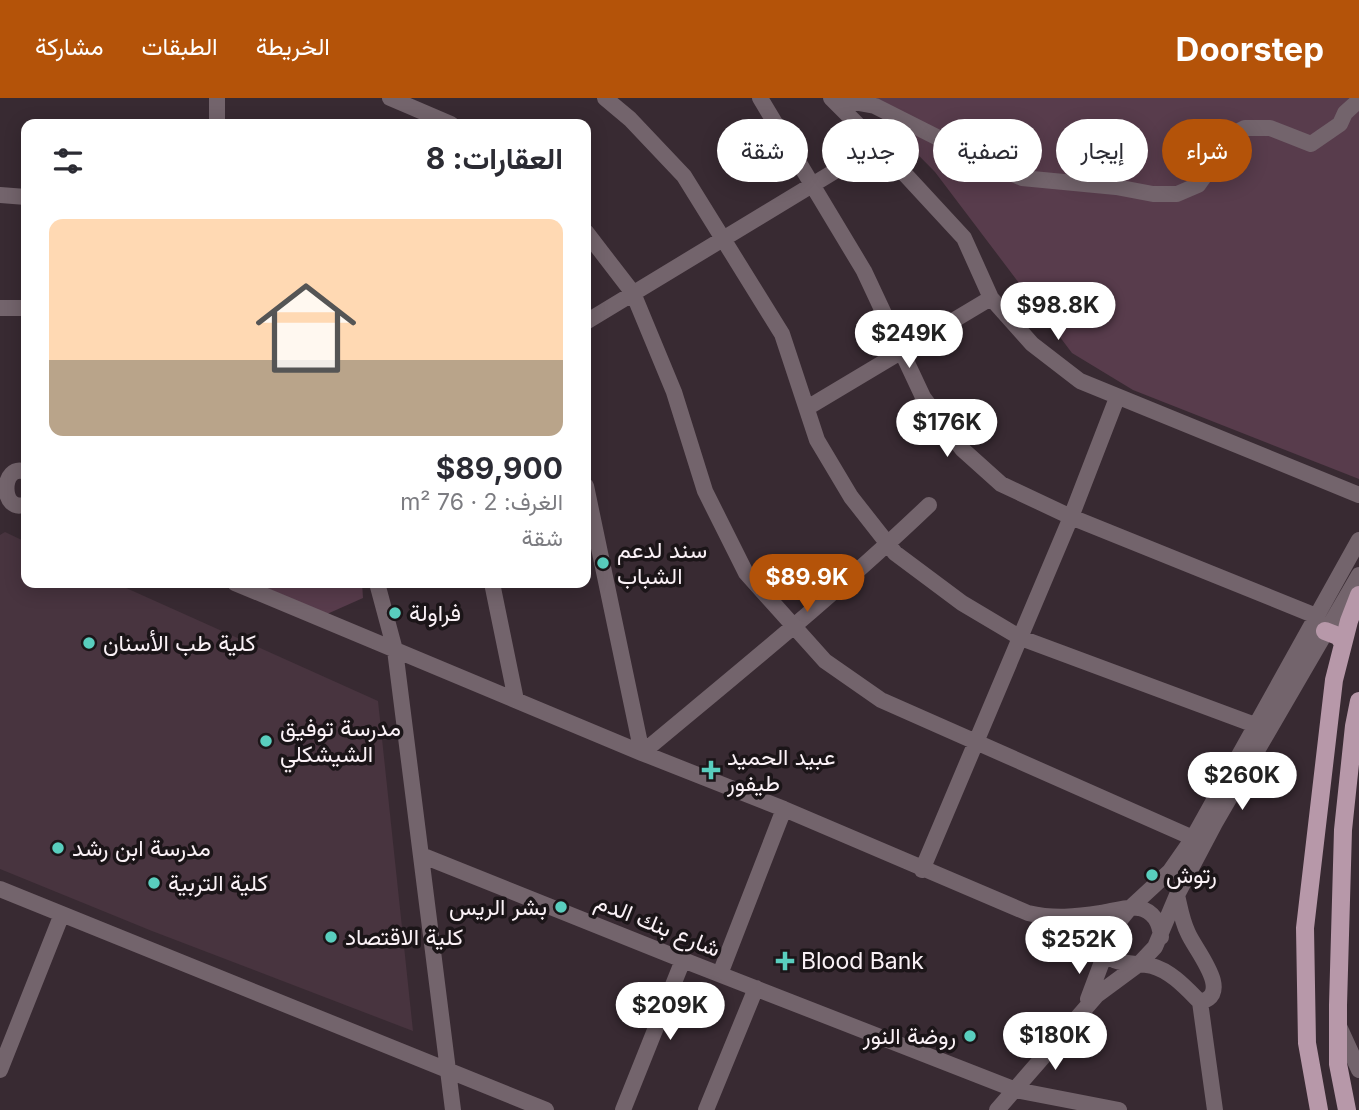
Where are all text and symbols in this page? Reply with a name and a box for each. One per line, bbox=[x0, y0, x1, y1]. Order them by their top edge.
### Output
text: Doorstep bbox=[1176, 29, 1324, 69]
text: مشاركة bbox=[35, 32, 103, 61]
text: الطبقات bbox=[141, 32, 218, 61]
text: الخريطة bbox=[256, 32, 330, 61]
chip: شقة bbox=[717, 119, 808, 182]
chip: جديد bbox=[822, 119, 919, 182]
chip: تصفية bbox=[933, 119, 1042, 182]
chip: إيجار bbox=[1056, 119, 1148, 182]
chip: شراء bbox=[1162, 119, 1252, 182]
text: العقارات: 8 bbox=[426, 140, 563, 176]
icon: filters bbox=[49, 142, 87, 180]
icon: home bbox=[243, 265, 369, 391]
pin: $98.8K bbox=[1001, 282, 1115, 342]
text: $98.8K bbox=[1016, 291, 1100, 319]
pin: $249K bbox=[860, 310, 958, 370]
text: $249K bbox=[871, 319, 947, 347]
pin: $176K bbox=[898, 400, 996, 459]
text: $176K bbox=[912, 408, 982, 436]
text: $89,900 bbox=[436, 450, 563, 486]
text: الغرف: 2 · 76 m² bbox=[400, 488, 563, 516]
text: شقة bbox=[521, 524, 563, 552]
place label: سند لدعم الشباب bbox=[617, 536, 707, 590]
pin: $89.9K bbox=[750, 554, 864, 614]
marker: سند لدعم الشباب bbox=[595, 555, 611, 571]
text: $89.9K bbox=[765, 563, 849, 591]
place label: فراولة bbox=[409, 599, 461, 628]
marker: فراولة bbox=[387, 605, 403, 621]
place label: كلية طب الأسنان bbox=[103, 629, 256, 657]
marker: كلية طب الأسنان bbox=[81, 635, 97, 651]
place label: مدرسة توفيق الشيشكلي bbox=[280, 714, 401, 773]
marker: مدرسة توفيق الشيشكلي bbox=[258, 733, 274, 749]
place label: عبيد الحميد طيفور bbox=[726, 743, 835, 798]
pin: $260K bbox=[1193, 752, 1291, 812]
marker: عبيد الحميد طيفور bbox=[701, 760, 721, 780]
text: $260K bbox=[1204, 761, 1280, 789]
place label: مدرسة ابن رشد bbox=[72, 834, 211, 863]
marker: مدرسة ابن رشد bbox=[50, 840, 66, 856]
place label: رتوش bbox=[1166, 861, 1217, 890]
marker: رتوش bbox=[1144, 867, 1160, 883]
place label: كلية التربية bbox=[168, 869, 268, 898]
marker: كلية التربية bbox=[146, 875, 162, 891]
street label: شارع بنك الدم bbox=[591, 887, 725, 965]
place label: بشر الريس bbox=[449, 893, 547, 922]
marker: بشر الريس bbox=[553, 899, 569, 915]
pin: $252K bbox=[1030, 916, 1128, 976]
place label: كلية الاقتصاد bbox=[345, 923, 463, 951]
text: $252K bbox=[1041, 925, 1117, 953]
marker: كلية الاقتصاد bbox=[323, 929, 339, 945]
place label: Blood Bank bbox=[801, 947, 924, 975]
marker: Blood Bank bbox=[775, 951, 795, 971]
pin: $209K bbox=[621, 982, 719, 1042]
text: $209K bbox=[632, 991, 708, 1019]
pin: $180K bbox=[1006, 1012, 1104, 1072]
text: $180K bbox=[1019, 1021, 1091, 1049]
place label: روضة النور bbox=[862, 1022, 956, 1051]
marker: روضة النور bbox=[962, 1028, 978, 1044]

